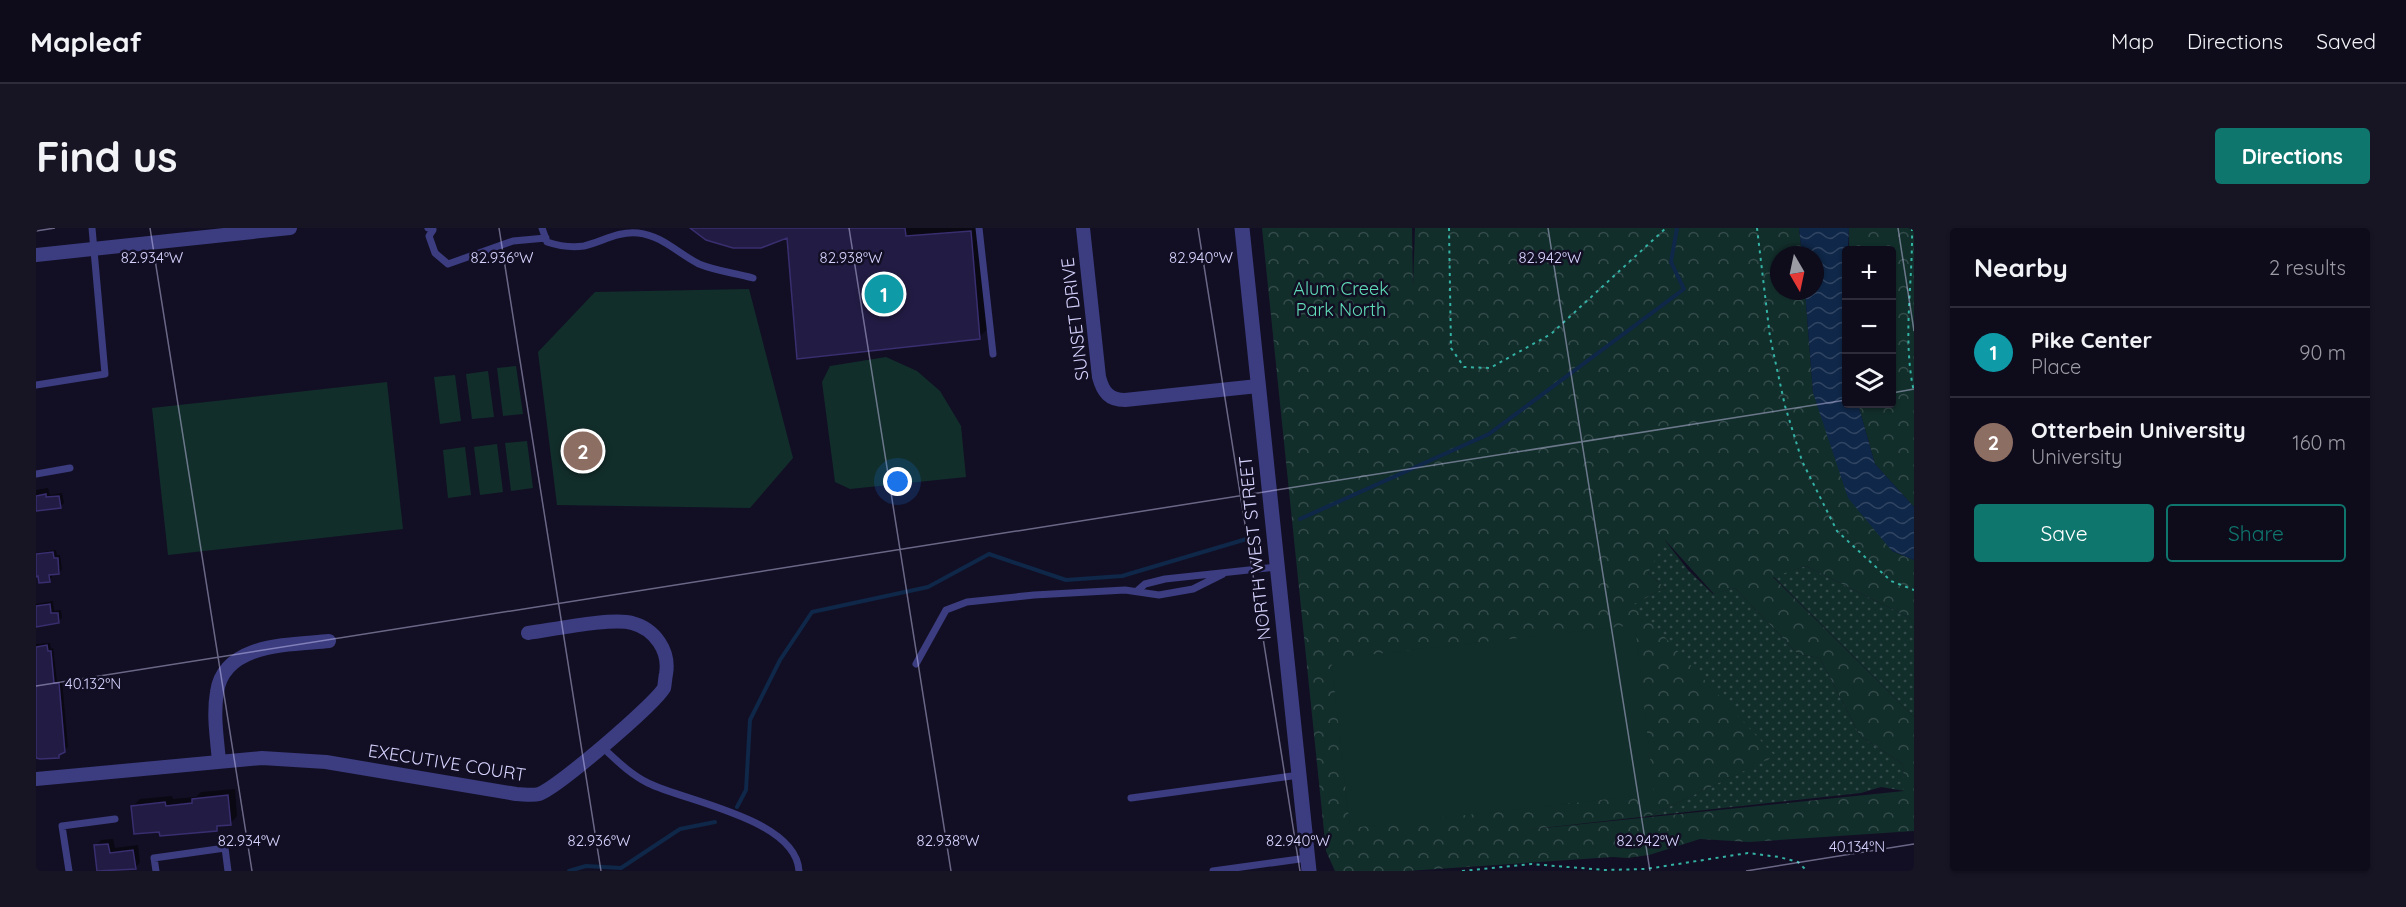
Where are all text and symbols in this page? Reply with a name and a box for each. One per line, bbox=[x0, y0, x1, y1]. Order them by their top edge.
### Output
text: Mapleaf bbox=[30, 24, 142, 59]
text: Map bbox=[2111, 28, 2154, 54]
text: Directions bbox=[2187, 28, 2283, 54]
text: Saved bbox=[2316, 28, 2376, 54]
button: Directions bbox=[2215, 128, 2370, 184]
text: Find us bbox=[36, 130, 178, 183]
north arrow bbox=[1770, 246, 1824, 300]
map controls bbox=[1842, 246, 1896, 408]
button: + bbox=[1842, 246, 1896, 300]
text: 82.934°W bbox=[121, 248, 184, 267]
text: 82.936°W bbox=[471, 248, 534, 267]
text: 82.938°W bbox=[820, 248, 883, 267]
text: 82.940°W bbox=[1169, 248, 1233, 267]
text: 82.942°W bbox=[1518, 248, 1582, 267]
text: Nearby bbox=[1974, 251, 2068, 284]
text: 2 results bbox=[2269, 255, 2346, 280]
street label: SUNSET DRIVE bbox=[1056, 256, 1093, 382]
pin: 1 bbox=[864, 272, 904, 316]
park label: Alum Creek Park North bbox=[1293, 277, 1389, 321]
button: − bbox=[1842, 300, 1896, 354]
text: Pike Center bbox=[2031, 326, 2152, 354]
text: 1 bbox=[1990, 340, 1997, 365]
text: 90 m bbox=[2299, 340, 2346, 365]
button: layers bbox=[1842, 354, 1896, 408]
text: Place bbox=[2031, 354, 2081, 379]
text: Otterbein University bbox=[2031, 416, 2246, 444]
pin: 2 bbox=[564, 428, 602, 474]
text: 2 bbox=[1988, 430, 1999, 455]
text: 160 m bbox=[2292, 430, 2346, 455]
text: University bbox=[2031, 444, 2122, 469]
street label: NORTH WEST STREET bbox=[1233, 455, 1276, 641]
your location bbox=[883, 467, 912, 496]
button: Save bbox=[1974, 504, 2154, 562]
button: Share bbox=[2166, 504, 2346, 562]
text: 40.132°N bbox=[65, 674, 121, 693]
street label: EXECUTIVE COURT bbox=[367, 739, 528, 786]
text: 82.934°W bbox=[218, 831, 281, 850]
text: 82.936°W bbox=[568, 831, 631, 850]
text: 82.938°W bbox=[917, 831, 980, 850]
text: 82.940°W bbox=[1266, 831, 1330, 850]
text: 82.942°W bbox=[1616, 831, 1680, 850]
text: 40.134°N bbox=[1829, 837, 1885, 856]

